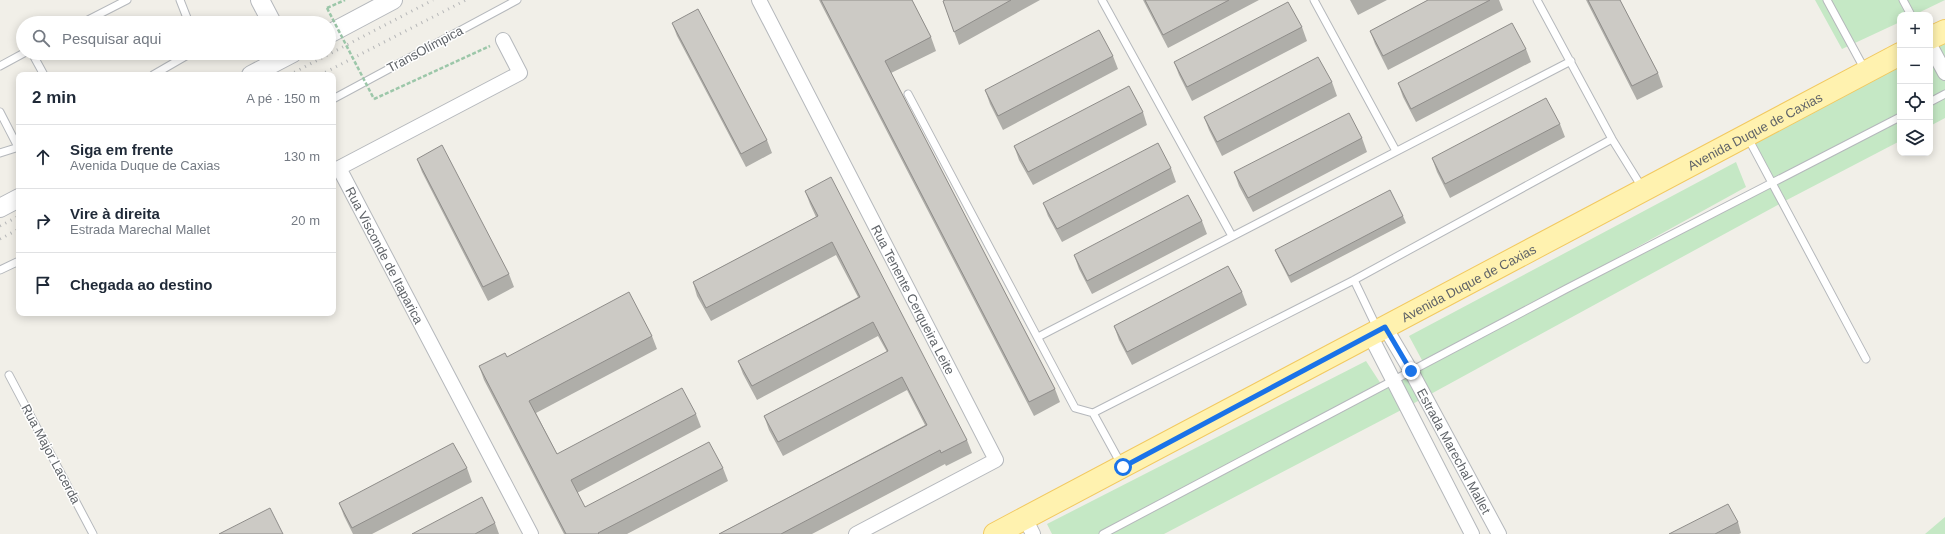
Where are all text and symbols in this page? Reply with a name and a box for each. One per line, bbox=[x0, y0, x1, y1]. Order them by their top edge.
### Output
map controls bbox=[1897, 12, 1933, 156]
button: + bbox=[1897, 12, 1933, 48]
search box bbox=[16, 16, 336, 60]
street label: TransOlímpica bbox=[384, 22, 466, 75]
icon: search bbox=[30, 27, 52, 49]
text: Pesquisar aqui bbox=[62, 30, 161, 47]
button: − bbox=[1897, 48, 1933, 84]
button: locate bbox=[1897, 84, 1933, 120]
text: 2 min bbox=[32, 88, 76, 107]
street label: Avenida Duque de Caxias bbox=[1685, 89, 1825, 173]
text: A pé · 150 m bbox=[246, 91, 320, 106]
button: layers bbox=[1897, 120, 1933, 156]
text: Siga em frente bbox=[70, 141, 173, 158]
icon: ahead bbox=[32, 146, 54, 168]
text: 130 m bbox=[284, 149, 320, 164]
text: Avenida Duque de Caxias bbox=[70, 158, 220, 173]
street label: Rua Visconde de Itaparica bbox=[343, 184, 427, 327]
text: Vire à direita bbox=[70, 205, 160, 222]
icon: right bbox=[32, 210, 54, 232]
text: 20 m bbox=[291, 213, 320, 228]
text: Estrada Marechal Mallet bbox=[70, 222, 210, 237]
street label: Rua Tenente Cerqueira Leite bbox=[869, 222, 958, 377]
street label: Avenida Duque de Caxias bbox=[1399, 241, 1539, 325]
icon: arrive bbox=[32, 274, 54, 296]
text: Chegada ao destino bbox=[70, 276, 213, 293]
route end bbox=[1402, 362, 1420, 380]
street label: Estrada Marechal Mallet bbox=[1414, 386, 1494, 517]
street label: Rua Major Lacerda bbox=[18, 402, 84, 507]
route start bbox=[1114, 458, 1132, 476]

